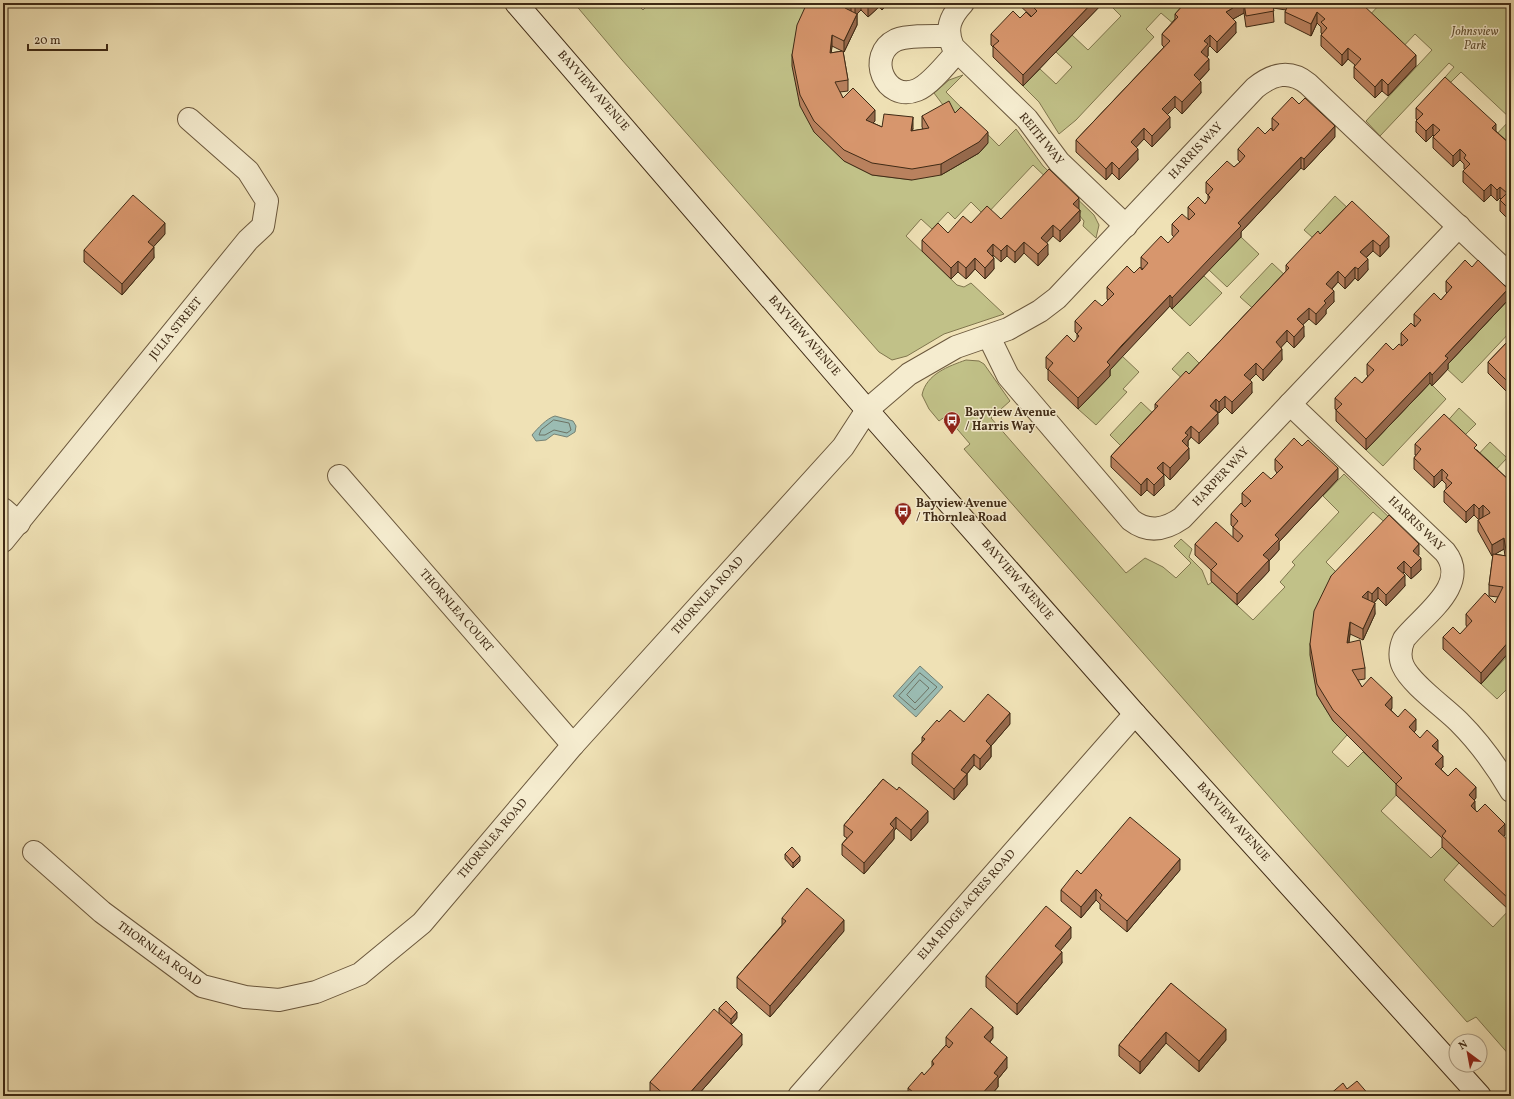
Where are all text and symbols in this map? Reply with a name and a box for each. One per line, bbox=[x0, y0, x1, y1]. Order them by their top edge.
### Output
park label: Johnsview Park bbox=[1451, 24, 1499, 54]
scale bar bbox=[28, 26, 107, 52]
text: 20 m bbox=[34, 33, 61, 49]
street label: BAYVIEW AVENUE bbox=[554, 47, 632, 135]
street label: REITH WAY bbox=[1015, 109, 1067, 169]
street label: HARRIS WAY bbox=[1165, 119, 1227, 183]
street label: BAYVIEW AVENUE bbox=[765, 292, 843, 380]
street label: JULIA STREET bbox=[146, 294, 206, 364]
place label: Bayview Avenue / Harris Way bbox=[965, 405, 1056, 435]
bus stop icon: Bayview Avenue / Harris Way bbox=[942, 410, 962, 435]
street label: HARPER WAY bbox=[1189, 443, 1253, 510]
street label: HARRIS WAY bbox=[1384, 493, 1448, 555]
place label: Bayview Avenue / Thornlea Road bbox=[916, 496, 1007, 526]
bus stop icon: Bayview Avenue / Thornlea Road bbox=[893, 501, 913, 526]
street label: BAYVIEW AVENUE bbox=[978, 536, 1056, 624]
street label: THORNLEA ROAD bbox=[669, 553, 748, 639]
street label: THORNLEA COURT bbox=[415, 566, 497, 656]
street label: BAYVIEW AVENUE bbox=[1193, 779, 1273, 865]
street label: THORNLEA ROAD bbox=[455, 795, 531, 883]
street label: ELM RIDGE ACRES ROAD bbox=[915, 846, 1020, 964]
street label: THORNLEA ROAD bbox=[114, 918, 204, 990]
north arrow bbox=[1448, 1033, 1488, 1073]
text: N bbox=[1456, 1037, 1471, 1054]

